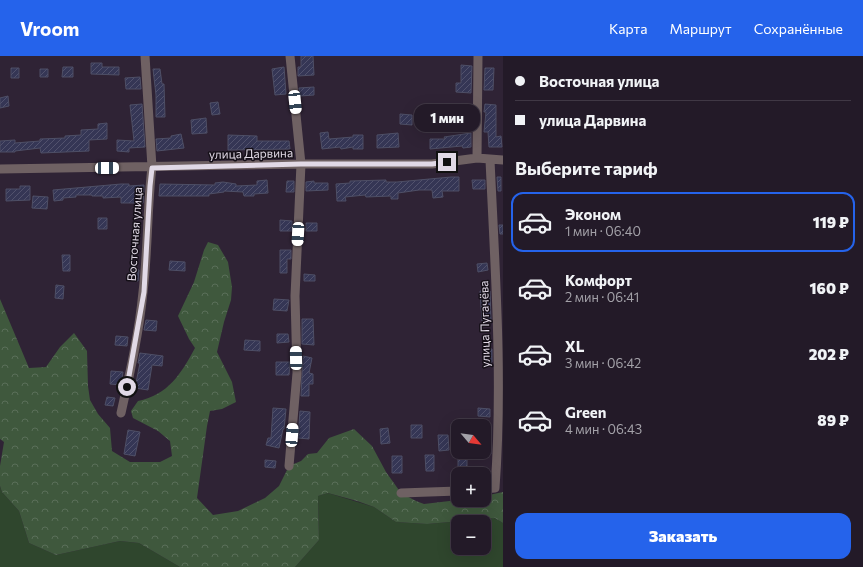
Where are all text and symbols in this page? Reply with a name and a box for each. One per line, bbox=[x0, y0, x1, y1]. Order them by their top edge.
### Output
text: Vroom bbox=[20, 17, 79, 40]
text: Карта bbox=[609, 20, 647, 37]
text: Маршрут bbox=[669, 20, 732, 37]
text: Сохранённые bbox=[754, 20, 843, 37]
text: Восточная улица bbox=[539, 72, 659, 90]
car bbox=[288, 89, 302, 115]
callout: 1 мин bbox=[414, 104, 480, 132]
text: 1 мин bbox=[430, 110, 464, 126]
text: улица Дарвина bbox=[539, 111, 646, 129]
street label: улица Дарвина bbox=[209, 145, 293, 161]
route end bbox=[438, 153, 456, 171]
text: Выберите тариф bbox=[515, 157, 658, 179]
car bbox=[95, 162, 119, 174]
street label: Восточная улица bbox=[124, 186, 144, 282]
icon: car bbox=[517, 204, 553, 240]
text: Эконом bbox=[565, 205, 621, 223]
text: 119 ₽ bbox=[813, 213, 849, 231]
car bbox=[291, 222, 305, 246]
text: 1 мин · 06:40 bbox=[565, 223, 641, 239]
icon: car bbox=[517, 270, 553, 306]
text: Комфорт bbox=[565, 271, 632, 289]
text: 160 ₽ bbox=[810, 279, 849, 297]
street label: улица Пугачёва bbox=[476, 280, 492, 368]
text: 2 мин · 06:41 bbox=[565, 289, 639, 305]
icon: car bbox=[517, 336, 553, 372]
text: XL bbox=[565, 337, 584, 355]
text: 202 ₽ bbox=[809, 345, 849, 363]
car bbox=[290, 346, 302, 370]
text: 3 мин · 06:42 bbox=[565, 355, 641, 371]
route start bbox=[118, 378, 136, 396]
icon: car bbox=[517, 402, 553, 438]
text: Green bbox=[565, 403, 606, 421]
text: 89 ₽ bbox=[817, 411, 849, 429]
north arrow bbox=[451, 419, 491, 459]
map controls bbox=[451, 419, 491, 555]
text: 4 мин · 06:43 bbox=[565, 421, 642, 437]
car bbox=[285, 423, 299, 447]
button: + bbox=[451, 467, 491, 507]
button: Заказать bbox=[515, 513, 851, 559]
button: − bbox=[451, 515, 491, 555]

